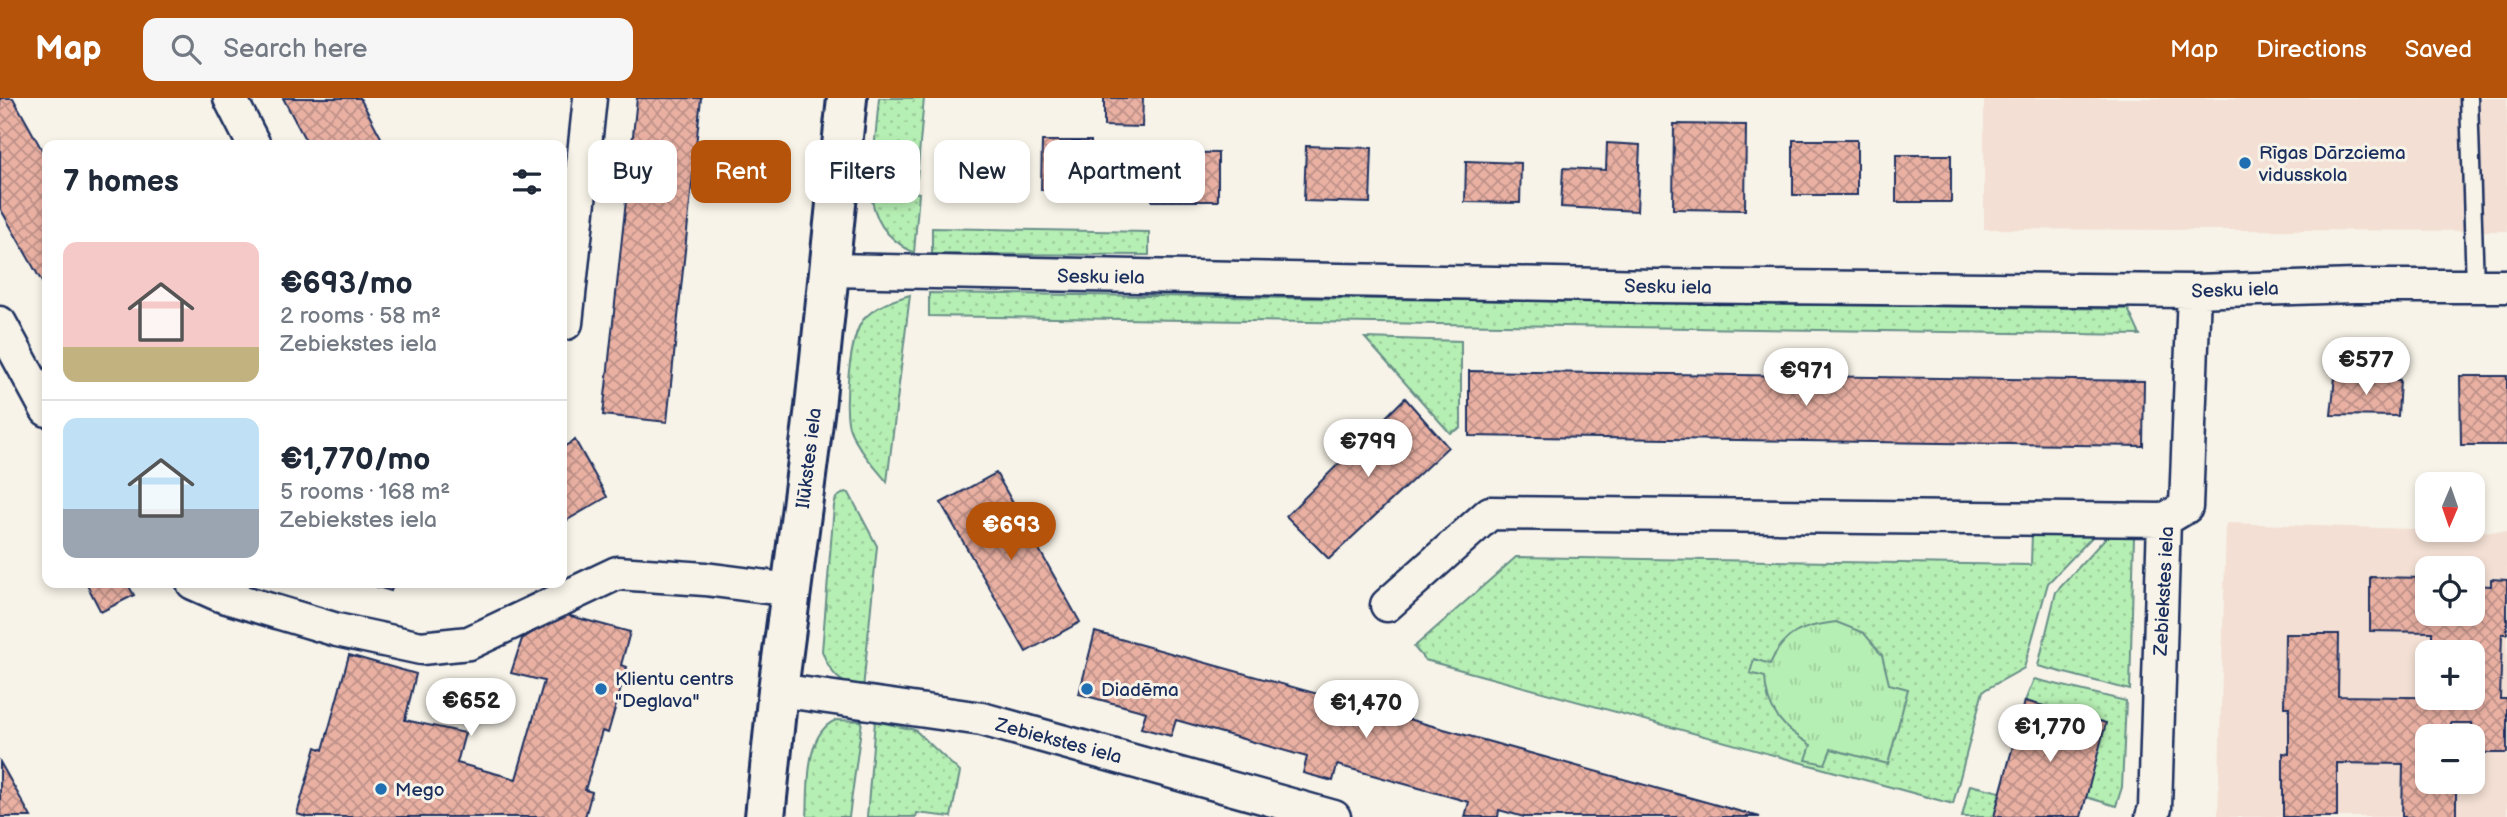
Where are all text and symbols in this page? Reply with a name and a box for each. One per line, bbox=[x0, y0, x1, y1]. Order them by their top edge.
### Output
search box bbox=[143, 18, 633, 81]
text: Map bbox=[35, 29, 101, 69]
icon: search bbox=[167, 30, 205, 68]
text: Search here bbox=[223, 34, 367, 65]
text: Map bbox=[2170, 35, 2218, 64]
text: Directions bbox=[2256, 35, 2367, 64]
text: Saved bbox=[2405, 35, 2472, 64]
chip: Buy bbox=[588, 140, 677, 203]
chip: Rent bbox=[691, 140, 791, 203]
chip: Filters bbox=[805, 140, 920, 203]
chip: New bbox=[934, 140, 1030, 203]
chip: Apartment bbox=[1044, 140, 1205, 203]
place label: Rīgas Dārzciema vidusskola bbox=[2258, 142, 2406, 187]
marker: Rīgas Dārzciema vidusskola bbox=[2237, 155, 2253, 171]
icon: filters bbox=[508, 163, 546, 201]
text: 7 homes bbox=[63, 164, 179, 200]
street label: Sesku iela bbox=[1057, 265, 1145, 290]
text: €693/mo bbox=[280, 266, 413, 302]
icon: home bbox=[119, 270, 203, 354]
street label: Sesku iela bbox=[1624, 275, 1712, 300]
street label: Sesku iela bbox=[2191, 277, 2279, 304]
text: 2 rooms · 58 m² bbox=[280, 302, 441, 330]
text: Zebiekstes iela bbox=[280, 330, 437, 358]
pin: €577 bbox=[2325, 338, 2407, 397]
text: €577 bbox=[2338, 346, 2394, 374]
pin: €971 bbox=[1765, 348, 1847, 408]
text: €971 bbox=[1779, 357, 1833, 385]
street label: Ilūkstes iela bbox=[792, 406, 827, 510]
pin: €799 bbox=[1327, 420, 1409, 479]
text: €799 bbox=[1340, 428, 1397, 456]
text: €1,770/mo bbox=[280, 442, 430, 478]
icon: home bbox=[119, 446, 203, 530]
north arrow bbox=[2415, 472, 2485, 542]
map controls bbox=[2415, 472, 2485, 794]
text: 5 rooms · 168 m² bbox=[280, 478, 450, 506]
pin: €693 bbox=[970, 503, 1052, 562]
text: Zebiekstes iela bbox=[280, 506, 437, 534]
text: €693 bbox=[982, 511, 1040, 539]
street label: Zebiekstes iela bbox=[2150, 526, 2179, 657]
button: locate bbox=[2415, 556, 2485, 626]
button: + bbox=[2415, 640, 2485, 710]
place label: Klientu centrs "Deglava" bbox=[615, 668, 734, 713]
pin: €652 bbox=[430, 678, 512, 738]
place label: Diadēma bbox=[1101, 679, 1179, 702]
pin: €1,470 bbox=[1309, 680, 1423, 740]
marker: Klientu centrs "Deglava" bbox=[593, 681, 609, 697]
marker: Diadēma bbox=[1079, 681, 1095, 697]
text: €652 bbox=[442, 687, 500, 715]
text: €1,470 bbox=[1330, 689, 1402, 717]
pin: €1,770 bbox=[1993, 704, 2107, 764]
street label: Zebiekstes iela bbox=[992, 713, 1124, 769]
text: €1,770 bbox=[2014, 713, 2086, 741]
button: − bbox=[2415, 724, 2485, 794]
place label: Mego bbox=[395, 779, 444, 802]
marker: Mego bbox=[373, 781, 389, 797]

